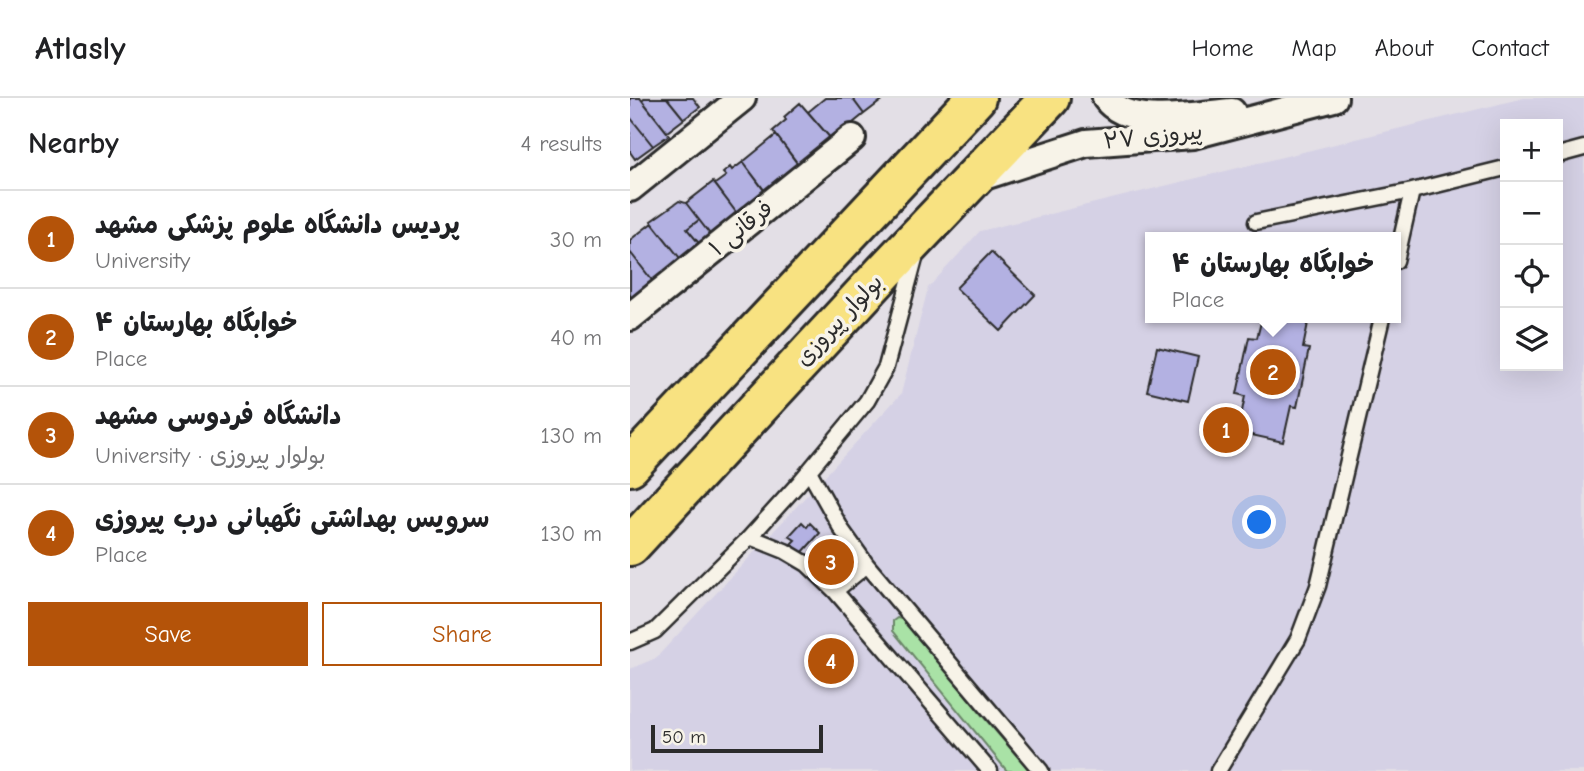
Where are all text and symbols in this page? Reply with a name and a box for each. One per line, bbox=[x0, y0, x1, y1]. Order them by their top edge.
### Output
text: Atlasly bbox=[35, 29, 126, 67]
text: Home bbox=[1192, 34, 1253, 62]
text: Map bbox=[1291, 34, 1337, 62]
text: About bbox=[1375, 34, 1433, 62]
text: Contact bbox=[1471, 34, 1549, 62]
street label: پیروزی ۲۷ bbox=[1102, 117, 1204, 156]
map controls bbox=[1500, 119, 1563, 371]
button: + bbox=[1500, 119, 1563, 182]
text: Nearby bbox=[28, 126, 119, 161]
text: 4 results bbox=[520, 130, 602, 157]
button: − bbox=[1500, 182, 1563, 245]
street label: فرقانی ۱ bbox=[704, 194, 779, 262]
text: پردیس دانشگاه علوم پزشکی مشهد bbox=[95, 210, 460, 240]
text: 1 bbox=[46, 226, 56, 253]
text: 30 m bbox=[550, 226, 602, 253]
popup bbox=[1145, 232, 1401, 323]
button: locate bbox=[1500, 245, 1563, 308]
text: University bbox=[95, 247, 190, 274]
text: خوابگاه بهارستان ۴ bbox=[1172, 249, 1374, 279]
street label: بولوار پیروزی bbox=[790, 268, 889, 372]
text: Place bbox=[1172, 286, 1224, 313]
text: خوابگاه بهارستان ۴ bbox=[95, 308, 297, 338]
button: layers bbox=[1500, 308, 1563, 371]
text: 2 bbox=[45, 324, 57, 351]
text: 40 m bbox=[550, 324, 602, 351]
text: Place bbox=[95, 345, 147, 372]
pin: 2 bbox=[1250, 346, 1296, 398]
text: دانشگاه فردوسی مشهد bbox=[95, 401, 341, 431]
pin: 1 bbox=[1203, 404, 1249, 456]
text: 3 bbox=[45, 422, 57, 449]
text: 130 m bbox=[541, 422, 602, 449]
text: University · بولوار پیروزی bbox=[95, 442, 326, 469]
text: سرویس بهداشتی نگهبانی درب پیروزی bbox=[95, 504, 489, 534]
your location bbox=[1242, 505, 1276, 539]
text: 4 bbox=[46, 520, 56, 547]
text: 130 m bbox=[541, 520, 602, 547]
pin: 3 bbox=[808, 536, 854, 588]
text: Place bbox=[95, 541, 147, 568]
button: Save bbox=[28, 602, 308, 666]
button: Share bbox=[322, 602, 602, 666]
pin: 4 bbox=[808, 635, 854, 687]
scale bar bbox=[651, 722, 822, 754]
text: 50 m bbox=[662, 726, 706, 748]

